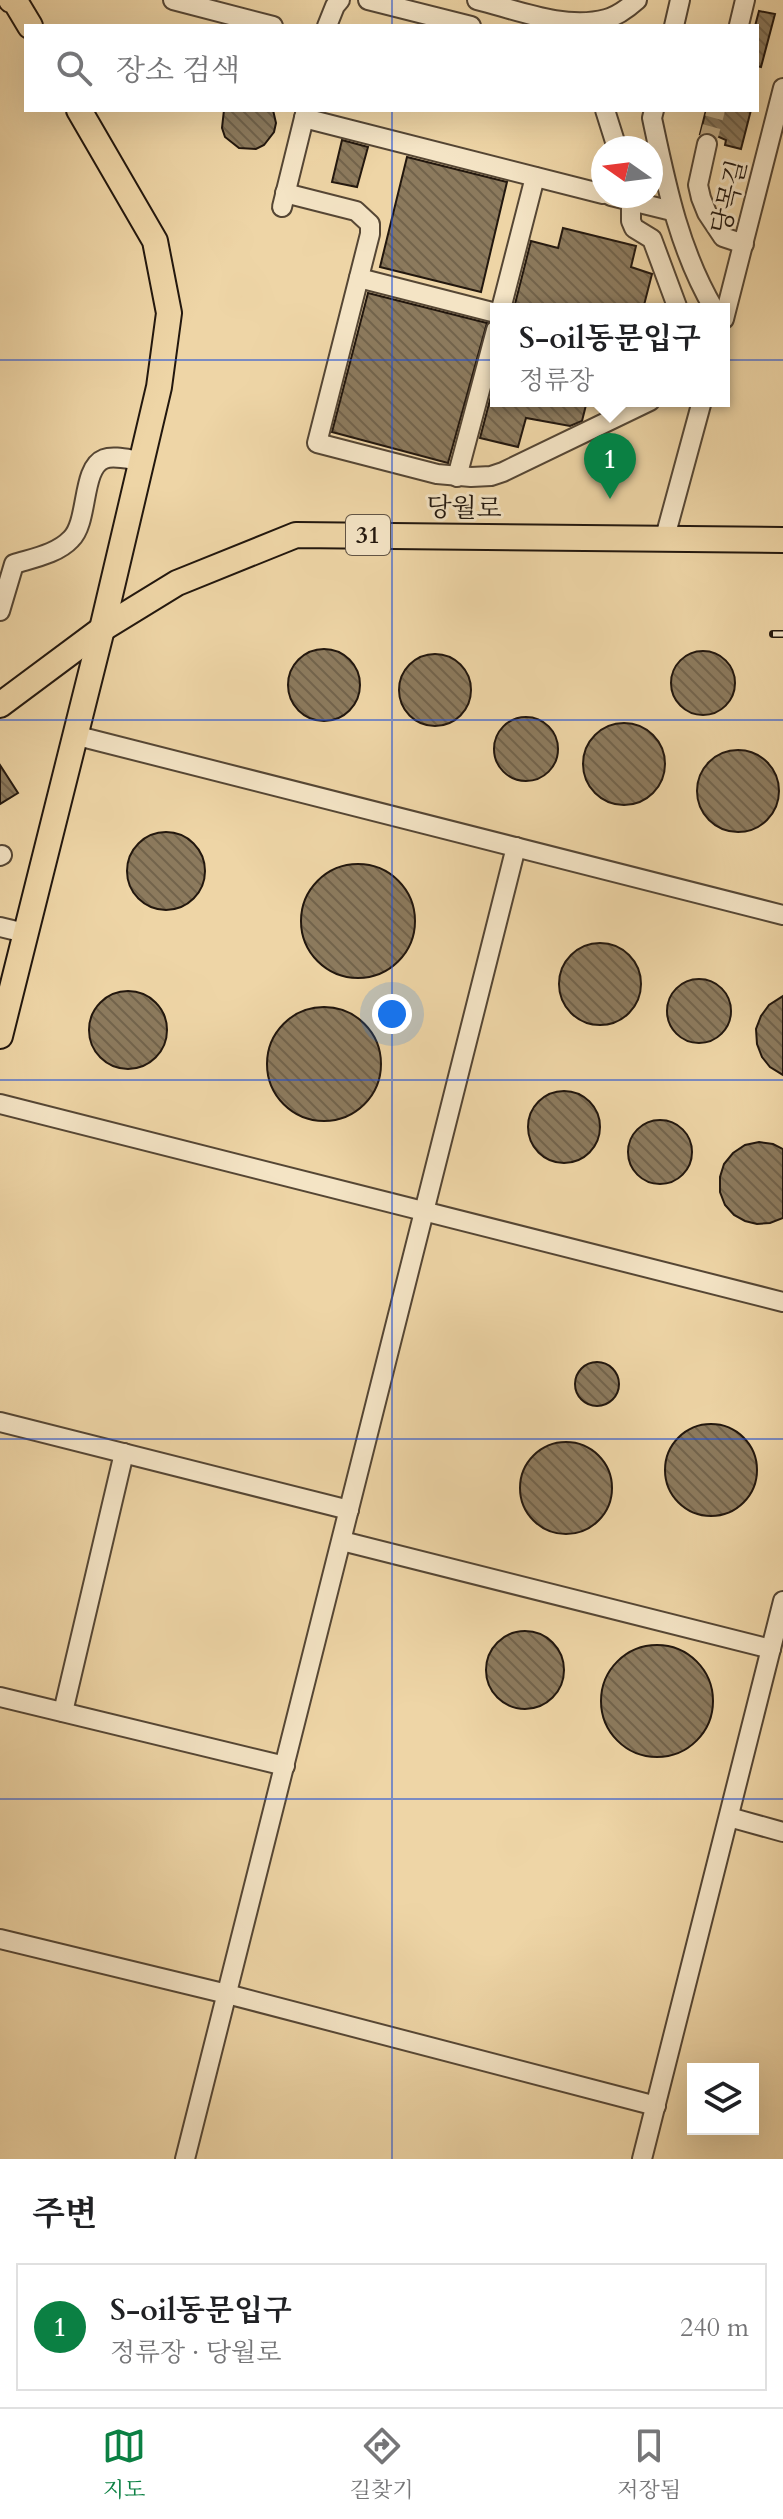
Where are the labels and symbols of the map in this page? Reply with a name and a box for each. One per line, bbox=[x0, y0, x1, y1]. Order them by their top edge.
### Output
north arrow bbox=[591, 136, 663, 208]
street label: 당목길 bbox=[703, 156, 755, 238]
pin: 1 bbox=[584, 433, 636, 499]
street label: 당월로 bbox=[426, 490, 502, 526]
road number: 31 bbox=[346, 515, 390, 555]
your location bbox=[372, 994, 412, 1034]

